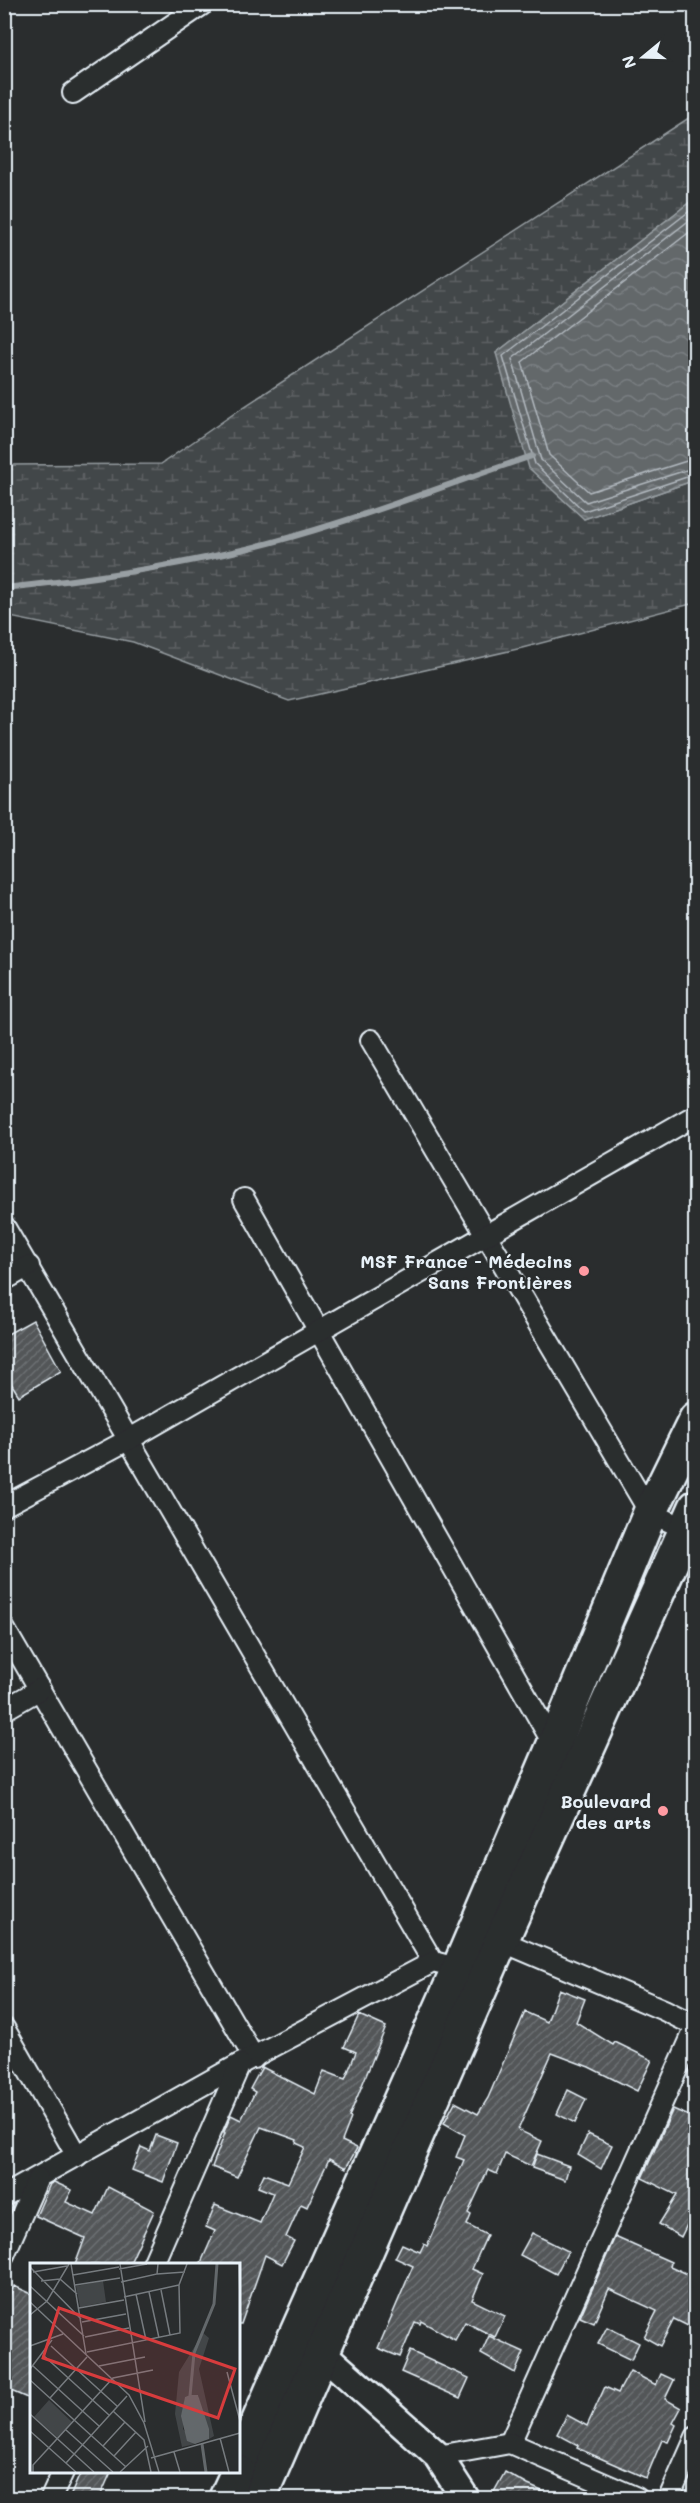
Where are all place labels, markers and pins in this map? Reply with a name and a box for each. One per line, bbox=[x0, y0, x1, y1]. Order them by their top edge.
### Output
place label: MSF France - Médecins Sans Frontières bbox=[360, 1249, 572, 1294]
marker: MSF France - Médecins Sans Frontières bbox=[577, 1264, 591, 1278]
place label: Boulevard des arts bbox=[560, 1789, 651, 1834]
marker: Boulevard des arts bbox=[656, 1804, 670, 1818]

